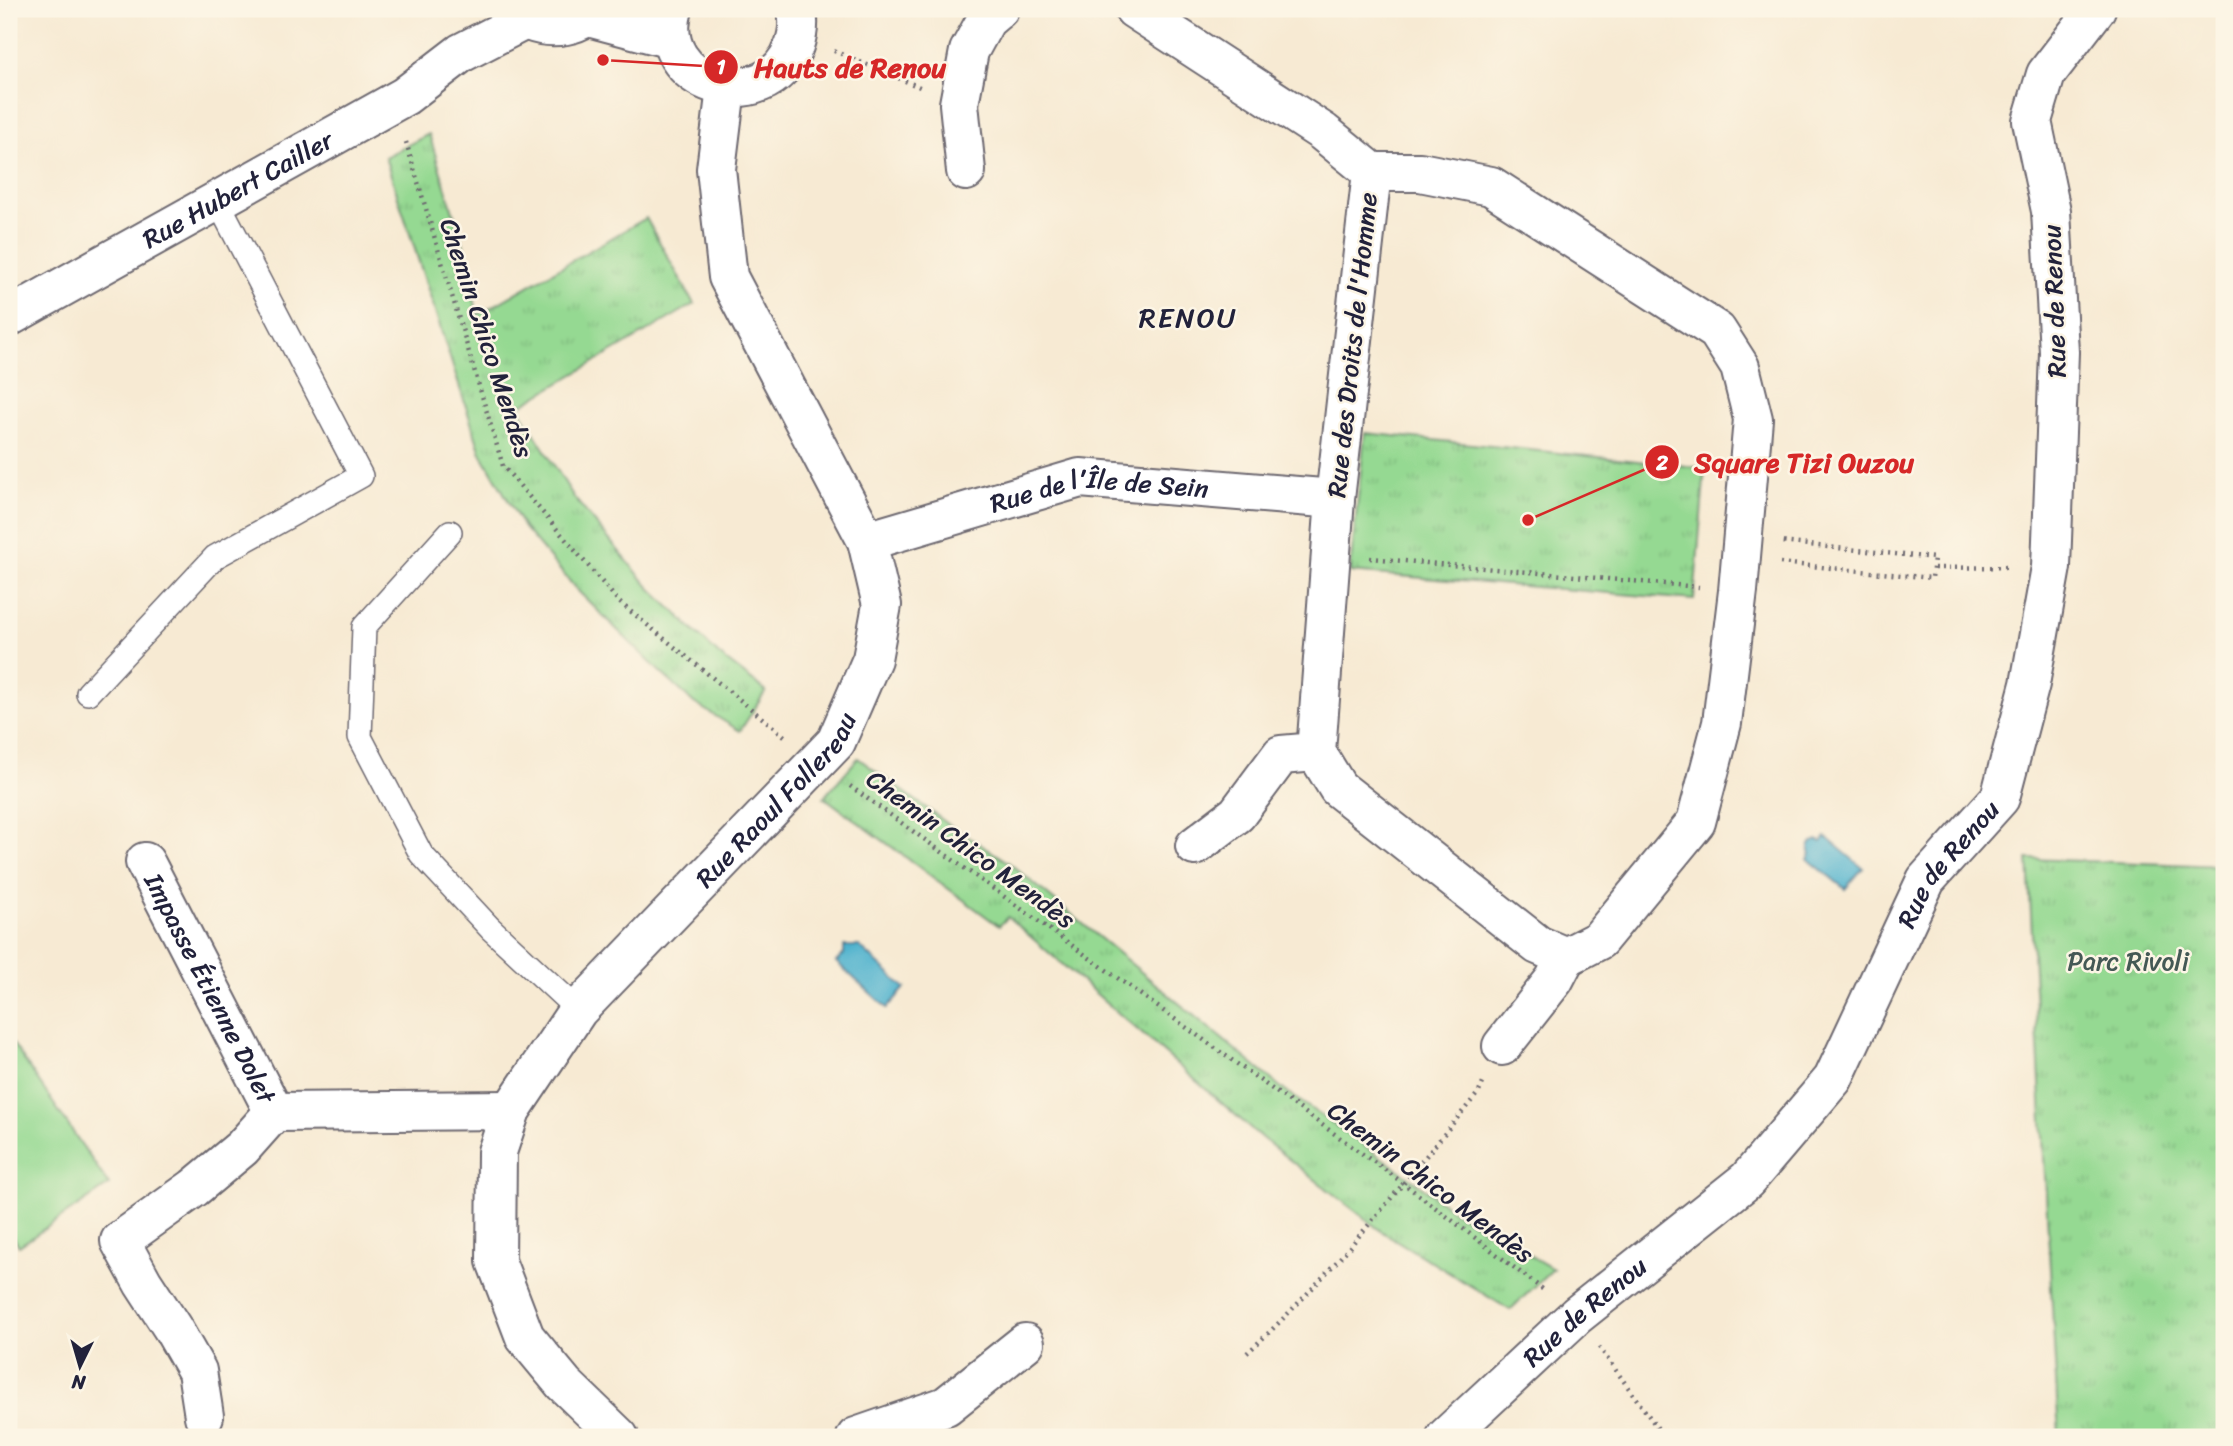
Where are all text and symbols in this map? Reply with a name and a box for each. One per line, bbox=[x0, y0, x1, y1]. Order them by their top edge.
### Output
callout: Hauts de Renou bbox=[704, 43, 960, 92]
text: Hauts de Renou bbox=[754, 43, 947, 92]
text: 1 bbox=[716, 48, 726, 86]
street label: Rue Hubert Cailler bbox=[133, 117, 343, 261]
street label: Rue des Droits de l'Homme bbox=[1313, 190, 1391, 500]
street label: Chemin Chico Mendès bbox=[427, 212, 548, 464]
street label: Rue de Renou bbox=[2028, 224, 2080, 378]
district label: RENOU bbox=[1139, 293, 1237, 342]
callout: Square Tizi Ouzou bbox=[1645, 438, 1927, 487]
text: Square Tizi Ouzou bbox=[1693, 438, 1915, 487]
text: 2 bbox=[1655, 444, 1668, 482]
street label: Rue de l'Île de Sein bbox=[984, 455, 1210, 526]
street label: Rue Raoul Follereau bbox=[684, 705, 869, 899]
street label: Chemin Chico Mendès bbox=[856, 757, 1086, 941]
street label: Rue de Renou bbox=[1884, 789, 2012, 936]
street label: Impasse Étienne Dolet bbox=[131, 864, 290, 1113]
park label: Parc Rivoli bbox=[2067, 938, 2190, 984]
street label: Chemin Chico Mendès bbox=[1317, 1088, 1545, 1276]
street label: Rue de Renou bbox=[1511, 1244, 1658, 1379]
north arrow bbox=[46, 1330, 116, 1400]
text: N bbox=[70, 1365, 88, 1400]

